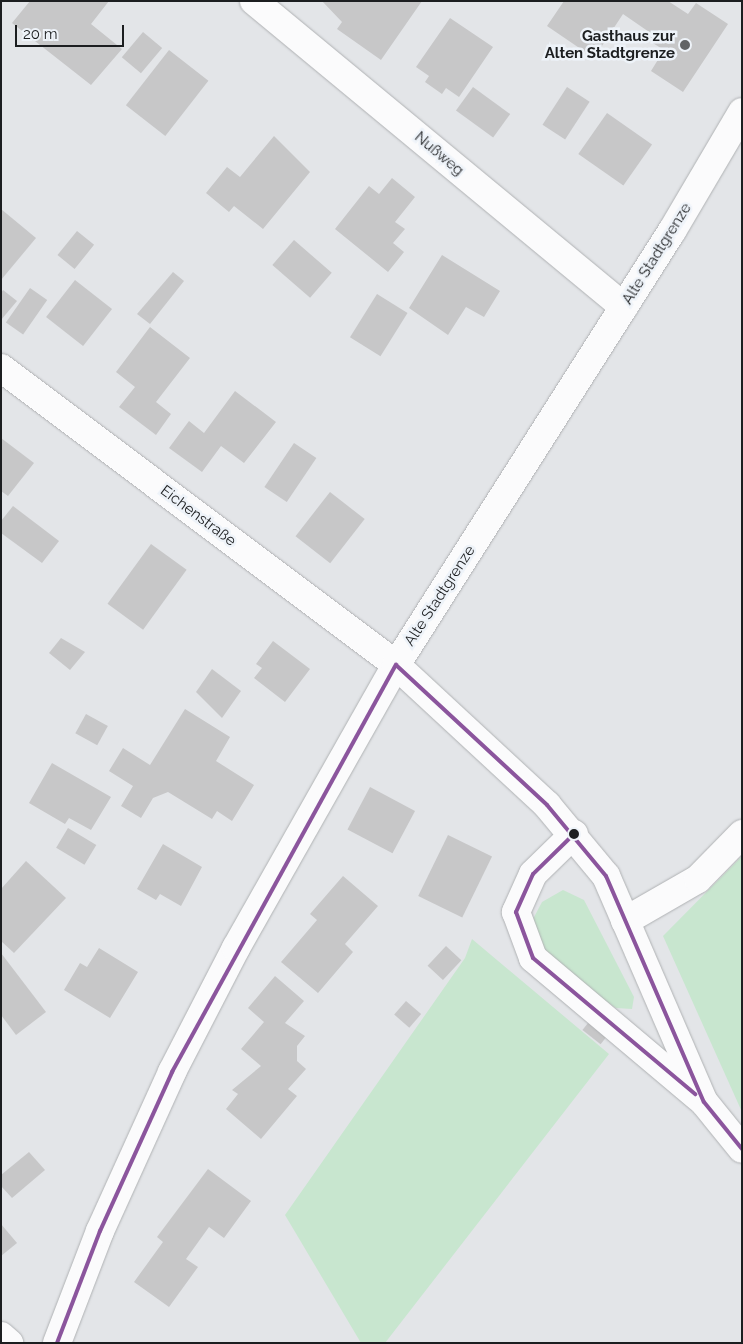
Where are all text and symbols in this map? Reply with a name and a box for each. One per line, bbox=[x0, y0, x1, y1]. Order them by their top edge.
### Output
scale bar bbox=[18, 15, 126, 47]
text: 20 m bbox=[23, 25, 58, 43]
place label: Gasthaus zur Alten Stadtgrenze bbox=[545, 27, 675, 62]
marker: Gasthaus zur Alten Stadtgrenze bbox=[679, 39, 691, 51]
street label: Nußweg bbox=[411, 128, 467, 180]
street label: Alte Stadtgrenze bbox=[619, 200, 695, 308]
street label: Eichenstraße bbox=[157, 482, 239, 550]
street label: Alte Stadtgrenze bbox=[401, 542, 479, 650]
unlabelled marker bbox=[569, 829, 579, 839]

